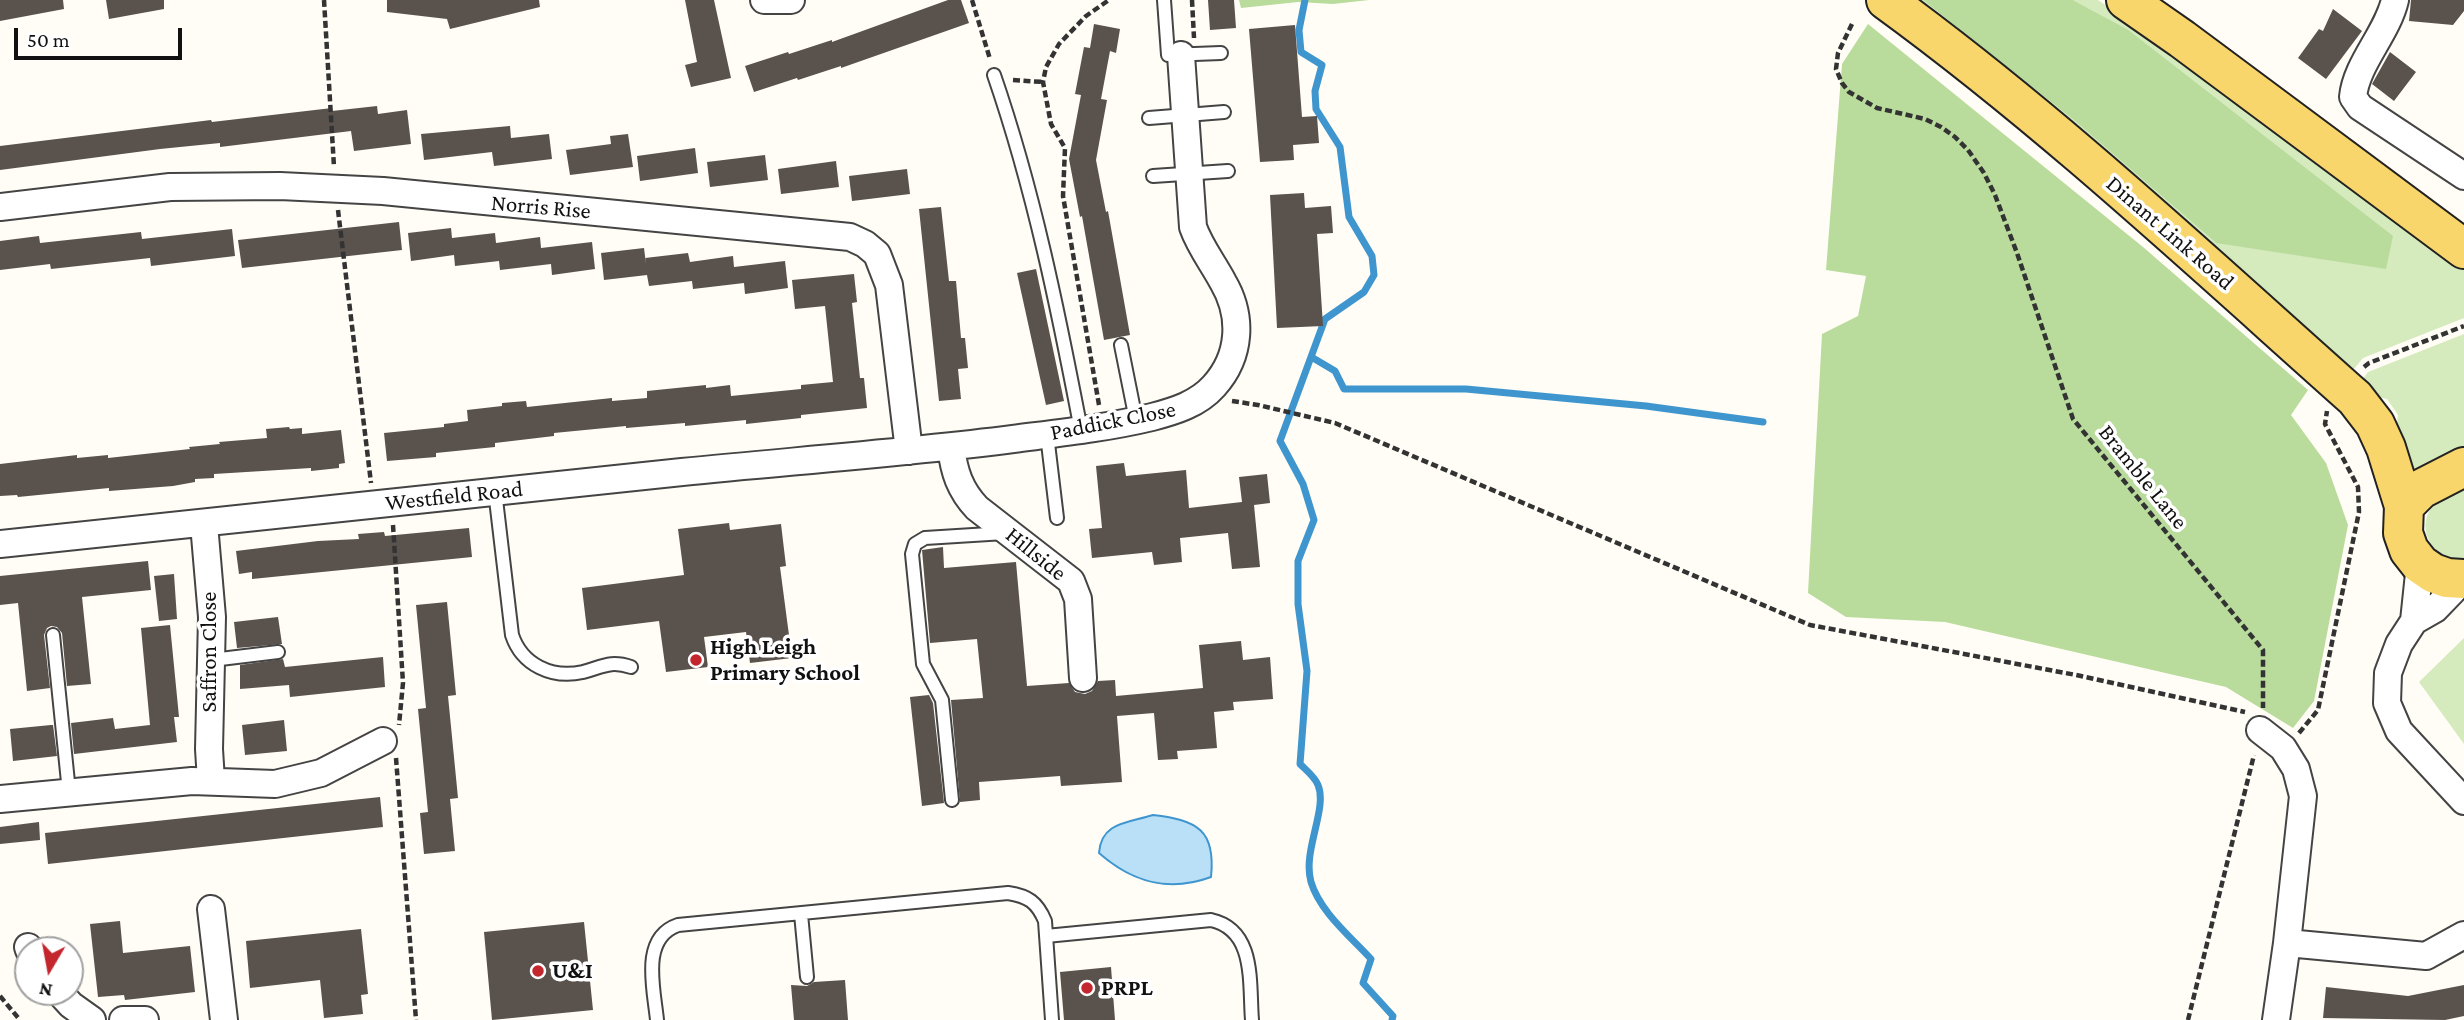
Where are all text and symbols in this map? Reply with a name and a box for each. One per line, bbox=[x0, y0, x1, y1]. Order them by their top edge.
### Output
scale bar bbox=[18, 14, 186, 58]
text: 50 m bbox=[27, 28, 70, 52]
street label: Dinant Link Road bbox=[2100, 170, 2240, 296]
street label: Norris Rise bbox=[490, 189, 592, 225]
street label: Paddick Close bbox=[1048, 395, 1178, 447]
street label: Bramble Lane bbox=[2093, 419, 2193, 535]
street label: Westfield Road bbox=[384, 475, 524, 517]
street label: Hillside bbox=[1000, 521, 1072, 587]
street label: Saffron Close bbox=[195, 592, 223, 712]
place label: High Leigh Primary School bbox=[710, 633, 860, 687]
marker: High Leigh Primary School bbox=[688, 652, 704, 668]
north arrow bbox=[14, 936, 84, 1006]
place label: U&I bbox=[552, 957, 593, 985]
marker: U&I bbox=[530, 963, 546, 979]
place label: PRPL bbox=[1101, 974, 1153, 1002]
text: N bbox=[37, 979, 54, 1002]
marker: PRPL bbox=[1079, 980, 1095, 996]

